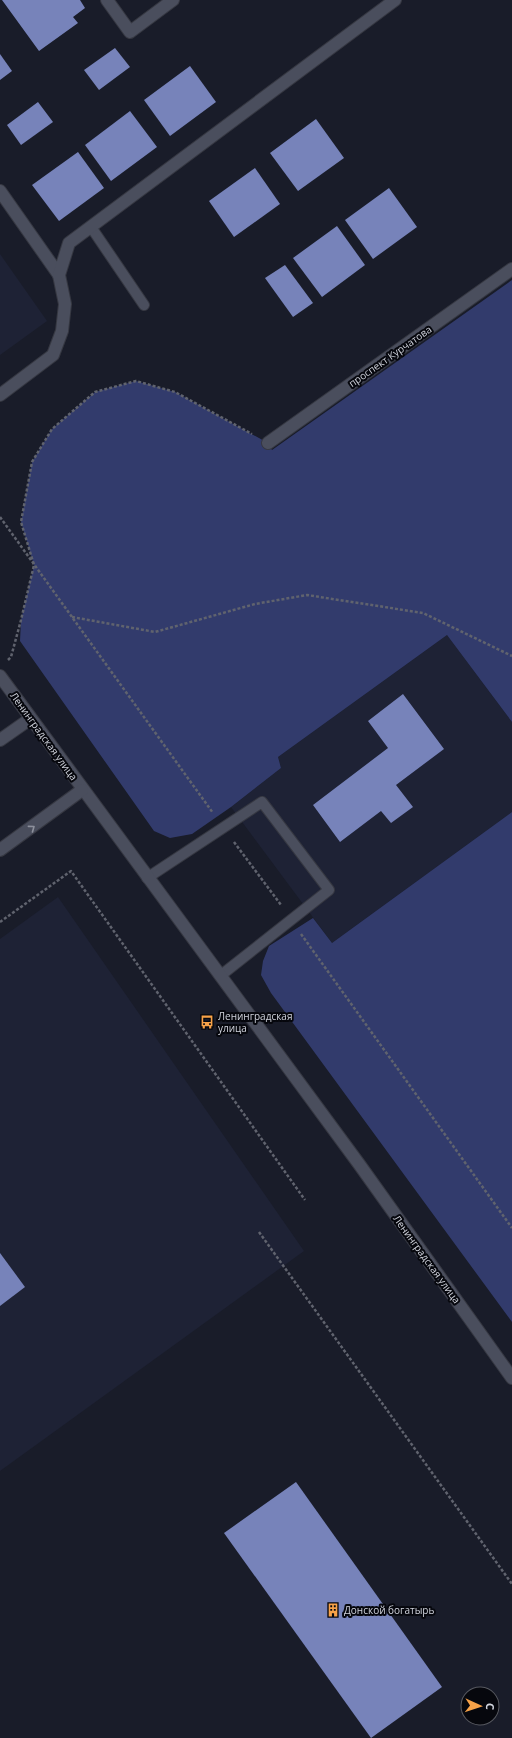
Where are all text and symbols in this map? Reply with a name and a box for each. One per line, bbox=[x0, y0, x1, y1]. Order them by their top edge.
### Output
street label: проспект Курчатова bbox=[346, 322, 434, 390]
street label: Ленинградская улица bbox=[7, 689, 81, 783]
one-way arrow bbox=[27, 825, 34, 832]
place label: Ленинградская улица bbox=[218, 1009, 292, 1035]
bus stop icon: Ленинградская улица bbox=[199, 1014, 215, 1030]
street label: Ленинградская улица bbox=[390, 1212, 464, 1306]
building icon: Донской богатырь bbox=[325, 1602, 341, 1618]
place label: Донской богатырь bbox=[344, 1603, 434, 1617]
north arrow bbox=[460, 1686, 500, 1726]
text: С bbox=[483, 1703, 498, 1710]

